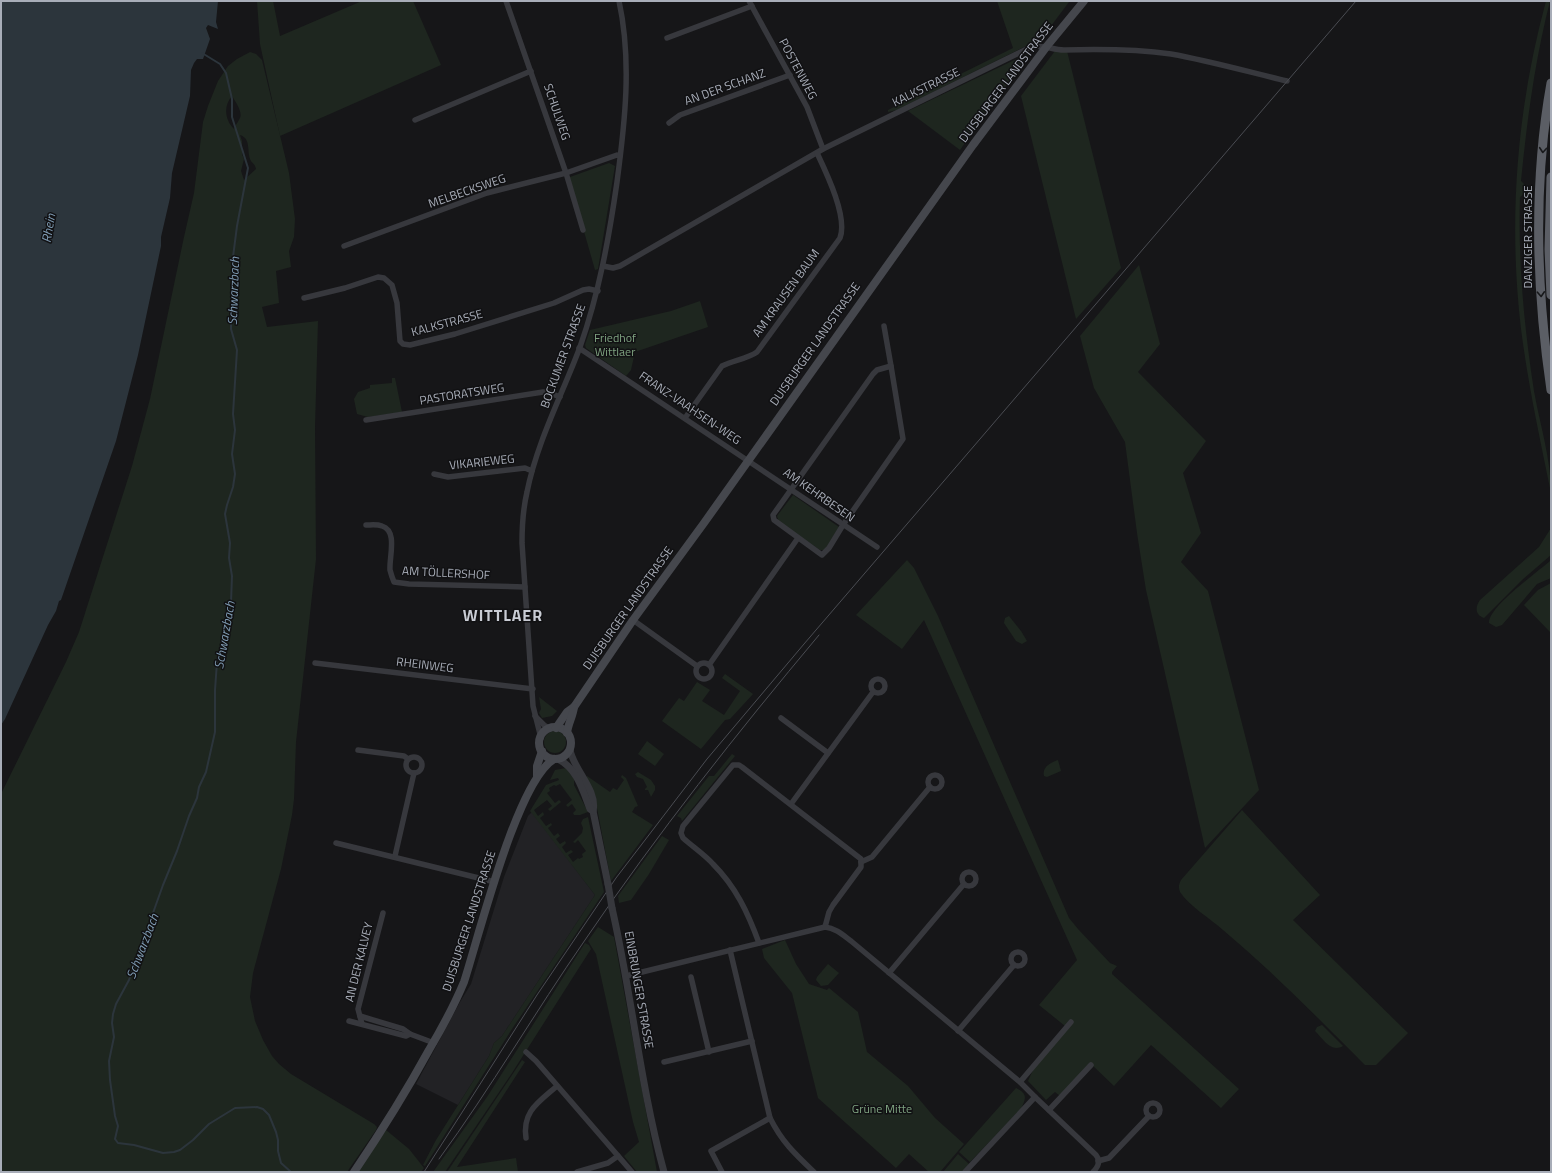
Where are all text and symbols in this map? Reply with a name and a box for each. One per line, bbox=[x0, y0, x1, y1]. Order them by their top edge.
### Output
street label: DUISBURGER LANDSTRASSE bbox=[954, 17, 1058, 146]
street label: POSTENWEG bbox=[774, 35, 823, 103]
street label: KALKSTRASSE bbox=[889, 62, 963, 111]
street label: AN DER SCHANZ bbox=[682, 63, 768, 110]
street label: SCHULWEG bbox=[539, 81, 576, 143]
one-way arrow bbox=[1538, 147, 1547, 153]
street label: MELBECKSWEG bbox=[426, 168, 508, 213]
street label: DANZIGER STRASSE bbox=[1518, 185, 1537, 289]
water label: Rhein bbox=[36, 211, 60, 244]
street label: AM KRAUSEN BAUM bbox=[747, 245, 824, 341]
water label: Schwarzbach bbox=[222, 256, 244, 325]
street label: DUISBURGER LANDSTRASSE bbox=[765, 278, 865, 409]
one-way arrow bbox=[1536, 291, 1545, 297]
street label: BOCKUMER STRASSE bbox=[535, 301, 590, 411]
street label: KALKSTRASSE bbox=[409, 304, 485, 341]
park label: Friedhof Wittlaer bbox=[594, 328, 636, 361]
street label: FRANZ-VAAHSEN-WEG bbox=[635, 366, 745, 449]
street label: PASTORATSWEG bbox=[418, 377, 506, 410]
street label: VIKARIEWEG bbox=[448, 449, 515, 474]
street label: AM KEHRBESEN bbox=[779, 463, 859, 526]
street label: DUISBURGER LANDSTRASSE bbox=[578, 542, 678, 673]
street label: AM TÖLLERSHOF bbox=[401, 561, 491, 584]
water label: Schwarzbach bbox=[208, 599, 240, 670]
district label: WITTLAER bbox=[463, 603, 543, 627]
street label: RHEINWEG bbox=[395, 652, 455, 677]
street label: DUISBURGER LANDSTRASSE bbox=[437, 848, 500, 994]
water label: Schwarzbach bbox=[120, 910, 164, 981]
street label: AN DER KALVEY bbox=[339, 920, 378, 1004]
street label: EINBRUNGER STRASSE bbox=[620, 930, 659, 1051]
park label: Grüne Mitte bbox=[852, 1099, 912, 1118]

